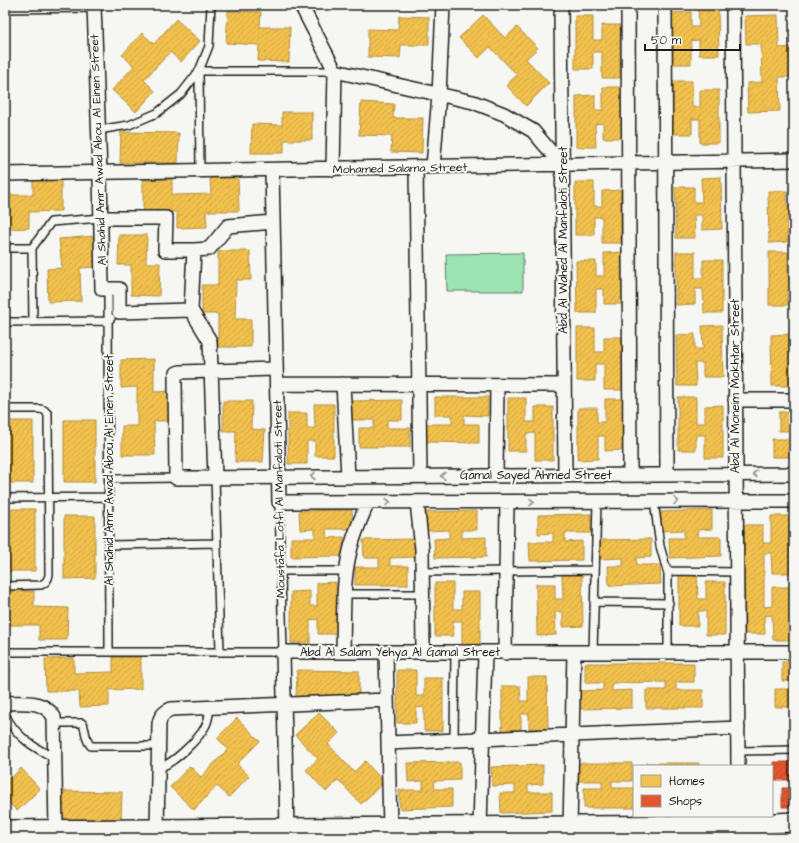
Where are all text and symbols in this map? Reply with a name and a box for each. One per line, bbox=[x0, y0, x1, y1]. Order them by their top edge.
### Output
scale bar bbox=[645, 26, 740, 52]
text: 50 m bbox=[651, 32, 682, 49]
street label: Al Shahid Amr Awad Abou Al Einen Street bbox=[86, 34, 111, 266]
street label: Abd Al Wahed Al Manfaloti Street bbox=[555, 146, 572, 334]
street label: Mohamed Salama Street bbox=[333, 159, 468, 178]
street label: Abd Al Moneim Mokhtar Street bbox=[727, 299, 744, 473]
street label: Al Shahid Amr Awad Abou Al Einen Street bbox=[101, 354, 118, 586]
street label: Moustafa Lotfi Al Manfaloti Street bbox=[269, 400, 290, 598]
street label: Gamal Sayed Ahmed Street bbox=[460, 467, 612, 485]
one-way arrow bbox=[752, 470, 758, 478]
one-way arrow bbox=[310, 472, 316, 480]
one-way arrow bbox=[440, 472, 446, 480]
one-way arrow bbox=[673, 497, 679, 505]
one-way arrow bbox=[385, 498, 391, 506]
one-way arrow bbox=[529, 498, 535, 506]
street label: Abd Al Salam Yehya Al Gamal Street bbox=[300, 644, 500, 662]
legend bbox=[633, 765, 773, 817]
text: Homes bbox=[669, 773, 705, 790]
text: Shops bbox=[669, 793, 702, 810]

